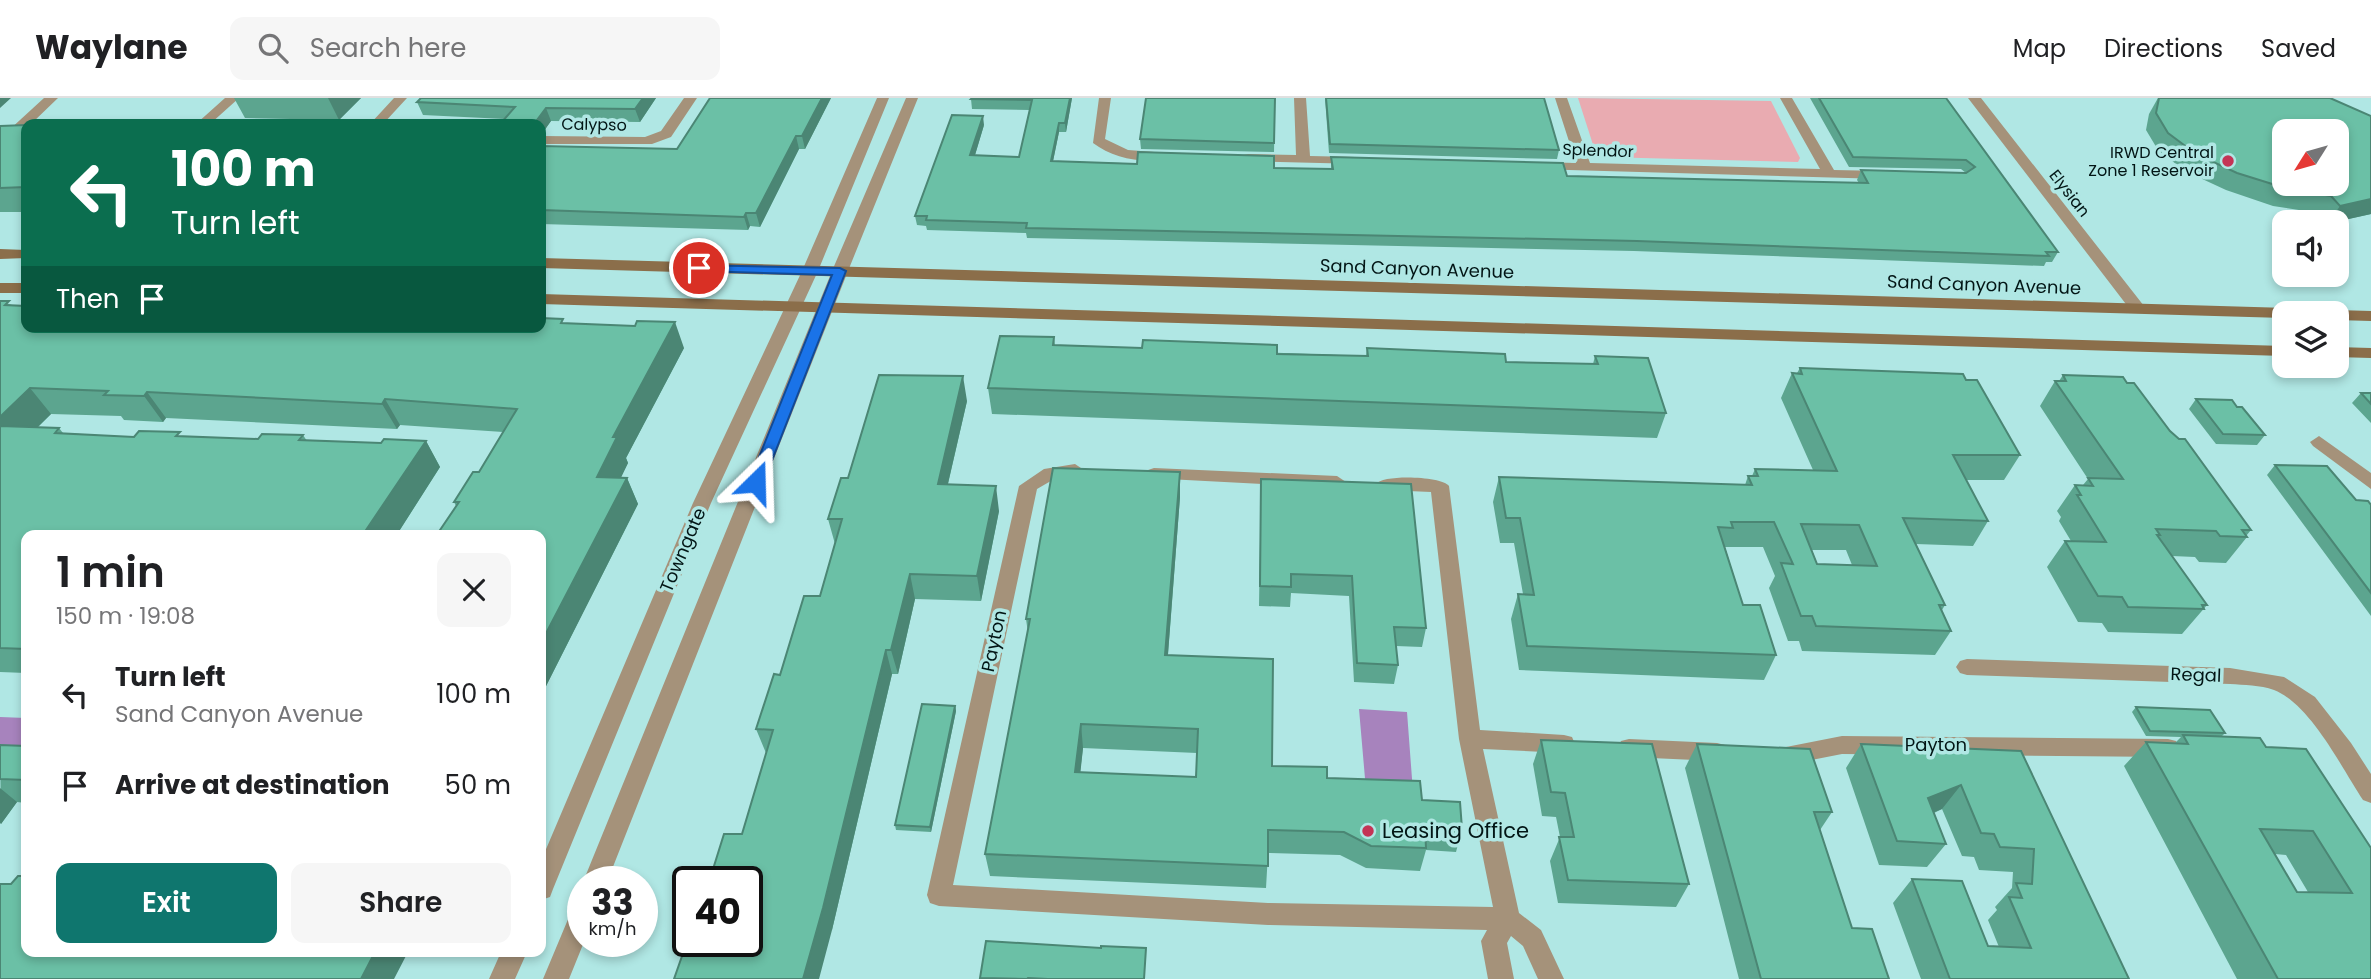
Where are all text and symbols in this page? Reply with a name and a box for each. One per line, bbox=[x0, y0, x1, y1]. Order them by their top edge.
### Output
search box bbox=[230, 17, 720, 80]
text: Waylane bbox=[35, 24, 188, 71]
icon: search bbox=[254, 29, 292, 67]
text: Search here bbox=[310, 30, 466, 66]
text: Map bbox=[2013, 32, 2066, 65]
text: Directions bbox=[2104, 32, 2223, 65]
text: Saved bbox=[2261, 32, 2336, 65]
street label: Calypso bbox=[561, 112, 627, 137]
north arrow bbox=[2272, 119, 2348, 196]
map controls bbox=[2272, 119, 2349, 378]
text: 100 m bbox=[171, 135, 316, 203]
street label: Splendor bbox=[1562, 138, 1634, 163]
place label: IRWD Central Zone 1 Reservoir bbox=[2088, 141, 2214, 182]
icon: left bbox=[56, 147, 147, 238]
marker: IRWD Central Zone 1 Reservoir bbox=[2220, 153, 2236, 169]
street label: Elysian bbox=[2044, 165, 2095, 222]
text: Turn left bbox=[171, 200, 300, 245]
button: sound bbox=[2272, 210, 2349, 287]
pin bbox=[669, 238, 729, 298]
icon: arrive bbox=[680, 249, 718, 287]
street label: Sand Canyon Avenue bbox=[1319, 253, 1515, 284]
street label: Sand Canyon Avenue bbox=[1886, 269, 2082, 300]
icon: arrive bbox=[133, 280, 171, 318]
text: Then bbox=[56, 281, 119, 317]
button: layers bbox=[2272, 301, 2349, 378]
position arrow bbox=[719, 445, 793, 519]
street label: Towngate bbox=[654, 504, 712, 596]
text: 1 min bbox=[56, 543, 165, 602]
button: close bbox=[437, 553, 511, 627]
text: 150 m · 19:08 bbox=[56, 600, 195, 632]
street label: Payton bbox=[975, 608, 1012, 674]
text: Turn left bbox=[115, 659, 226, 695]
street label: Regal bbox=[2170, 661, 2222, 688]
icon: left bbox=[56, 676, 94, 714]
text: 100 m bbox=[436, 676, 511, 712]
text: Sand Canyon Avenue bbox=[115, 698, 363, 730]
street label: Payton bbox=[1905, 732, 1967, 757]
icon: arrive bbox=[56, 767, 94, 805]
text: Arrive at destination bbox=[115, 767, 390, 803]
text: 50 m bbox=[445, 767, 511, 803]
place label: Leasing Office bbox=[1382, 816, 1529, 845]
marker: Leasing Office bbox=[1360, 823, 1376, 839]
button: Exit bbox=[56, 863, 277, 943]
button: Share bbox=[291, 863, 511, 943]
speed limit sign: 40 bbox=[672, 866, 763, 957]
text: 33 bbox=[591, 878, 634, 927]
text: km/h bbox=[589, 916, 636, 941]

